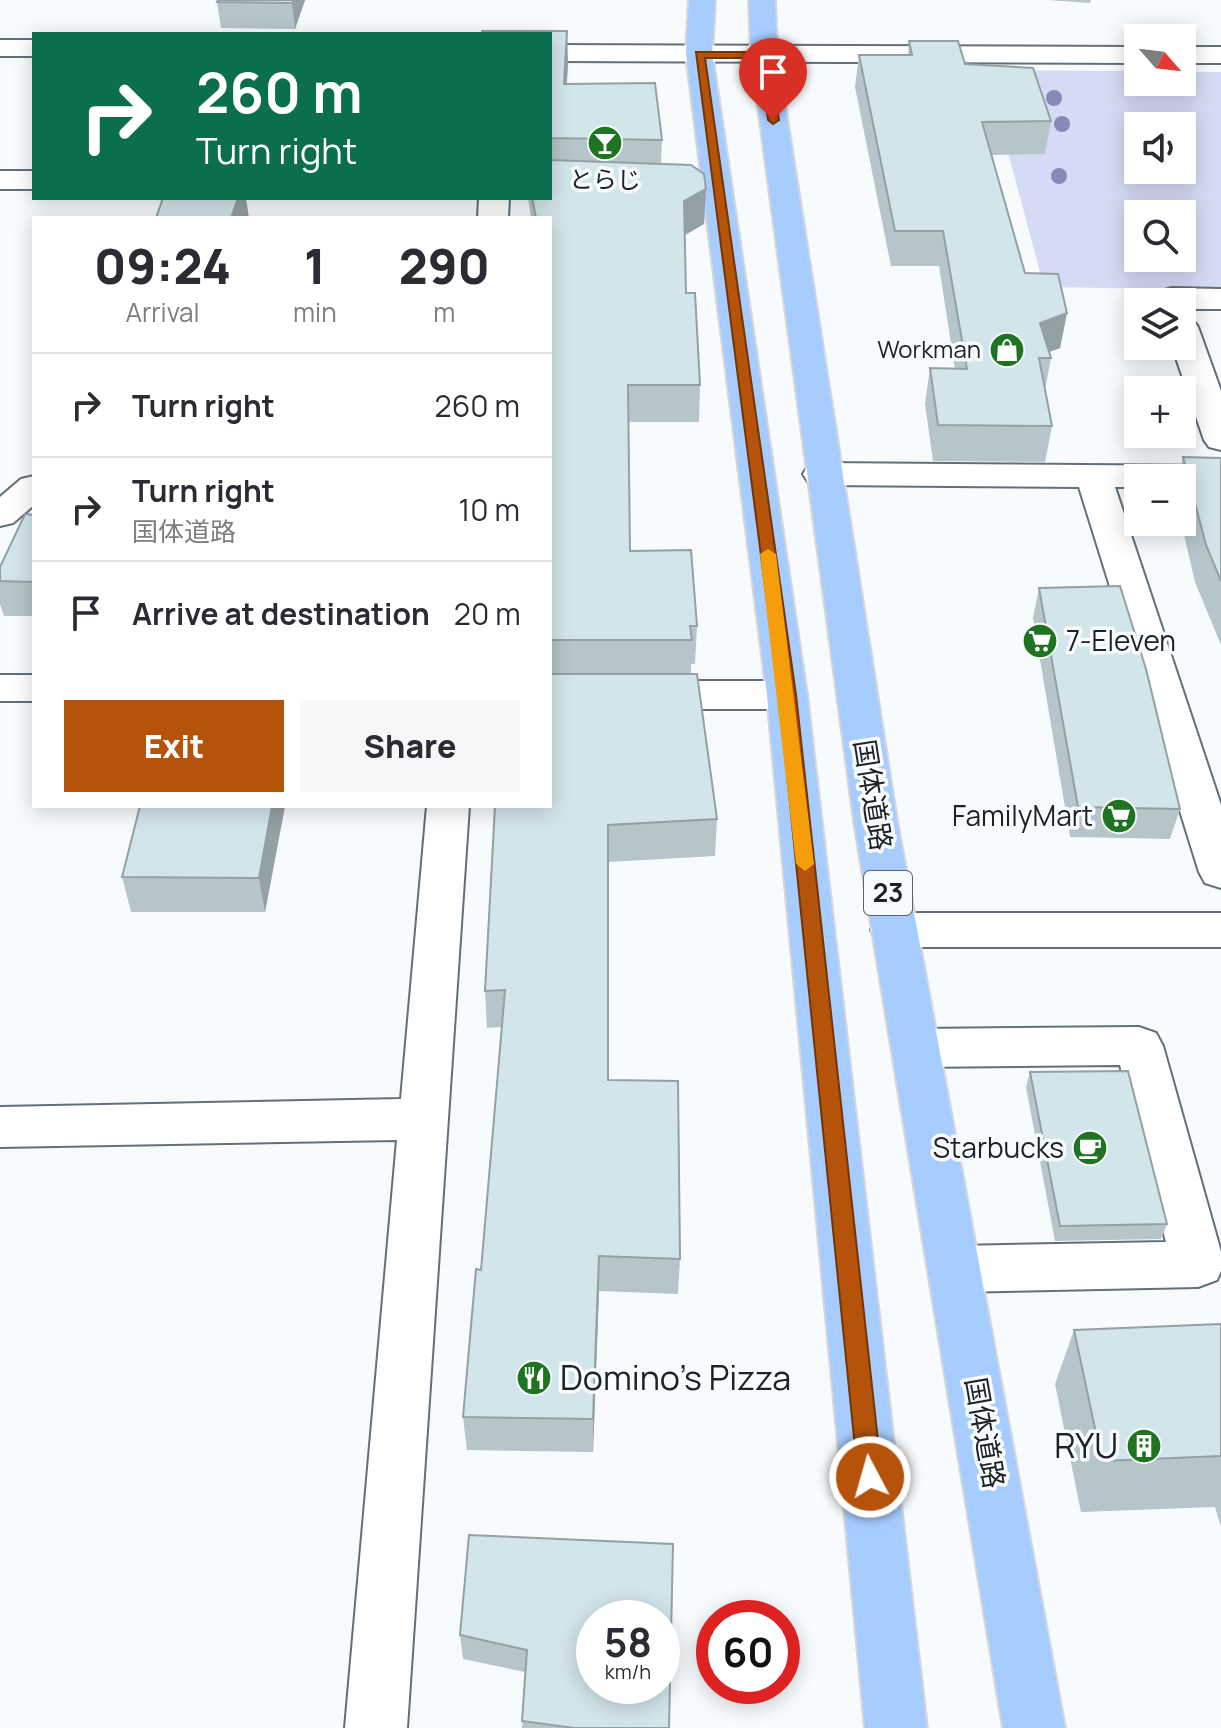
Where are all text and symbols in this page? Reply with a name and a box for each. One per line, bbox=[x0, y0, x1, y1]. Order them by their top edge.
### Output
north arrow bbox=[1124, 24, 1196, 96]
map controls bbox=[1124, 24, 1196, 536]
pin bbox=[739, 38, 807, 120]
icon: arrive bbox=[751, 50, 795, 94]
text: 260 m bbox=[196, 53, 363, 130]
icon: right bbox=[64, 64, 168, 168]
button: sound bbox=[1124, 112, 1196, 184]
bar icon: とらじ bbox=[586, 124, 624, 162]
text: Turn right bbox=[196, 126, 357, 175]
place label: とらじ bbox=[569, 162, 641, 195]
button: search bbox=[1124, 200, 1196, 272]
text: 09:24 bbox=[94, 233, 231, 298]
text: 1 bbox=[304, 233, 326, 298]
text: 290 bbox=[399, 233, 490, 298]
button: layers bbox=[1124, 288, 1196, 360]
text: Arrival bbox=[125, 294, 200, 330]
text: min bbox=[293, 294, 337, 330]
text: m bbox=[433, 294, 455, 330]
shop icon: Workman bbox=[988, 331, 1026, 369]
place label: Workman bbox=[877, 332, 981, 365]
button: + bbox=[1124, 376, 1196, 448]
icon: right bbox=[64, 383, 108, 427]
text: Turn right bbox=[132, 385, 275, 426]
text: 260 m bbox=[435, 385, 520, 426]
button: − bbox=[1124, 464, 1196, 536]
text: Turn right bbox=[132, 470, 275, 511]
icon: right bbox=[64, 487, 108, 531]
text: 10 m bbox=[459, 489, 520, 530]
text: 国体道路 bbox=[132, 513, 236, 549]
icon: arrive bbox=[64, 591, 108, 635]
text: Arrive at destination bbox=[132, 593, 430, 634]
text: 20 m bbox=[454, 593, 521, 634]
place label: 7-Eleven bbox=[1066, 621, 1176, 659]
supermarket icon: 7-Eleven bbox=[1021, 622, 1059, 660]
button: Exit bbox=[64, 700, 284, 792]
button: Share bbox=[300, 700, 520, 792]
street label: 国体道路 bbox=[846, 737, 902, 853]
place label: FamilyMart bbox=[952, 796, 1093, 834]
supermarket icon: FamilyMart bbox=[1100, 797, 1138, 835]
road number: 23 bbox=[864, 871, 912, 915]
place label: Starbucks bbox=[933, 1128, 1064, 1166]
cafe icon: Starbucks bbox=[1071, 1129, 1109, 1167]
place label: Domino's Pizza bbox=[560, 1354, 791, 1400]
restaurant icon: Domino's Pizza bbox=[515, 1359, 553, 1397]
street label: 国体道路 bbox=[958, 1374, 1014, 1491]
place label: RYU bbox=[1054, 1422, 1118, 1468]
building icon: RYU bbox=[1125, 1427, 1163, 1465]
position arrow bbox=[828, 1435, 912, 1519]
speed limit sign: 60 bbox=[696, 1600, 800, 1704]
text: 58 bbox=[604, 1614, 652, 1669]
text: km/h bbox=[605, 1658, 651, 1685]

